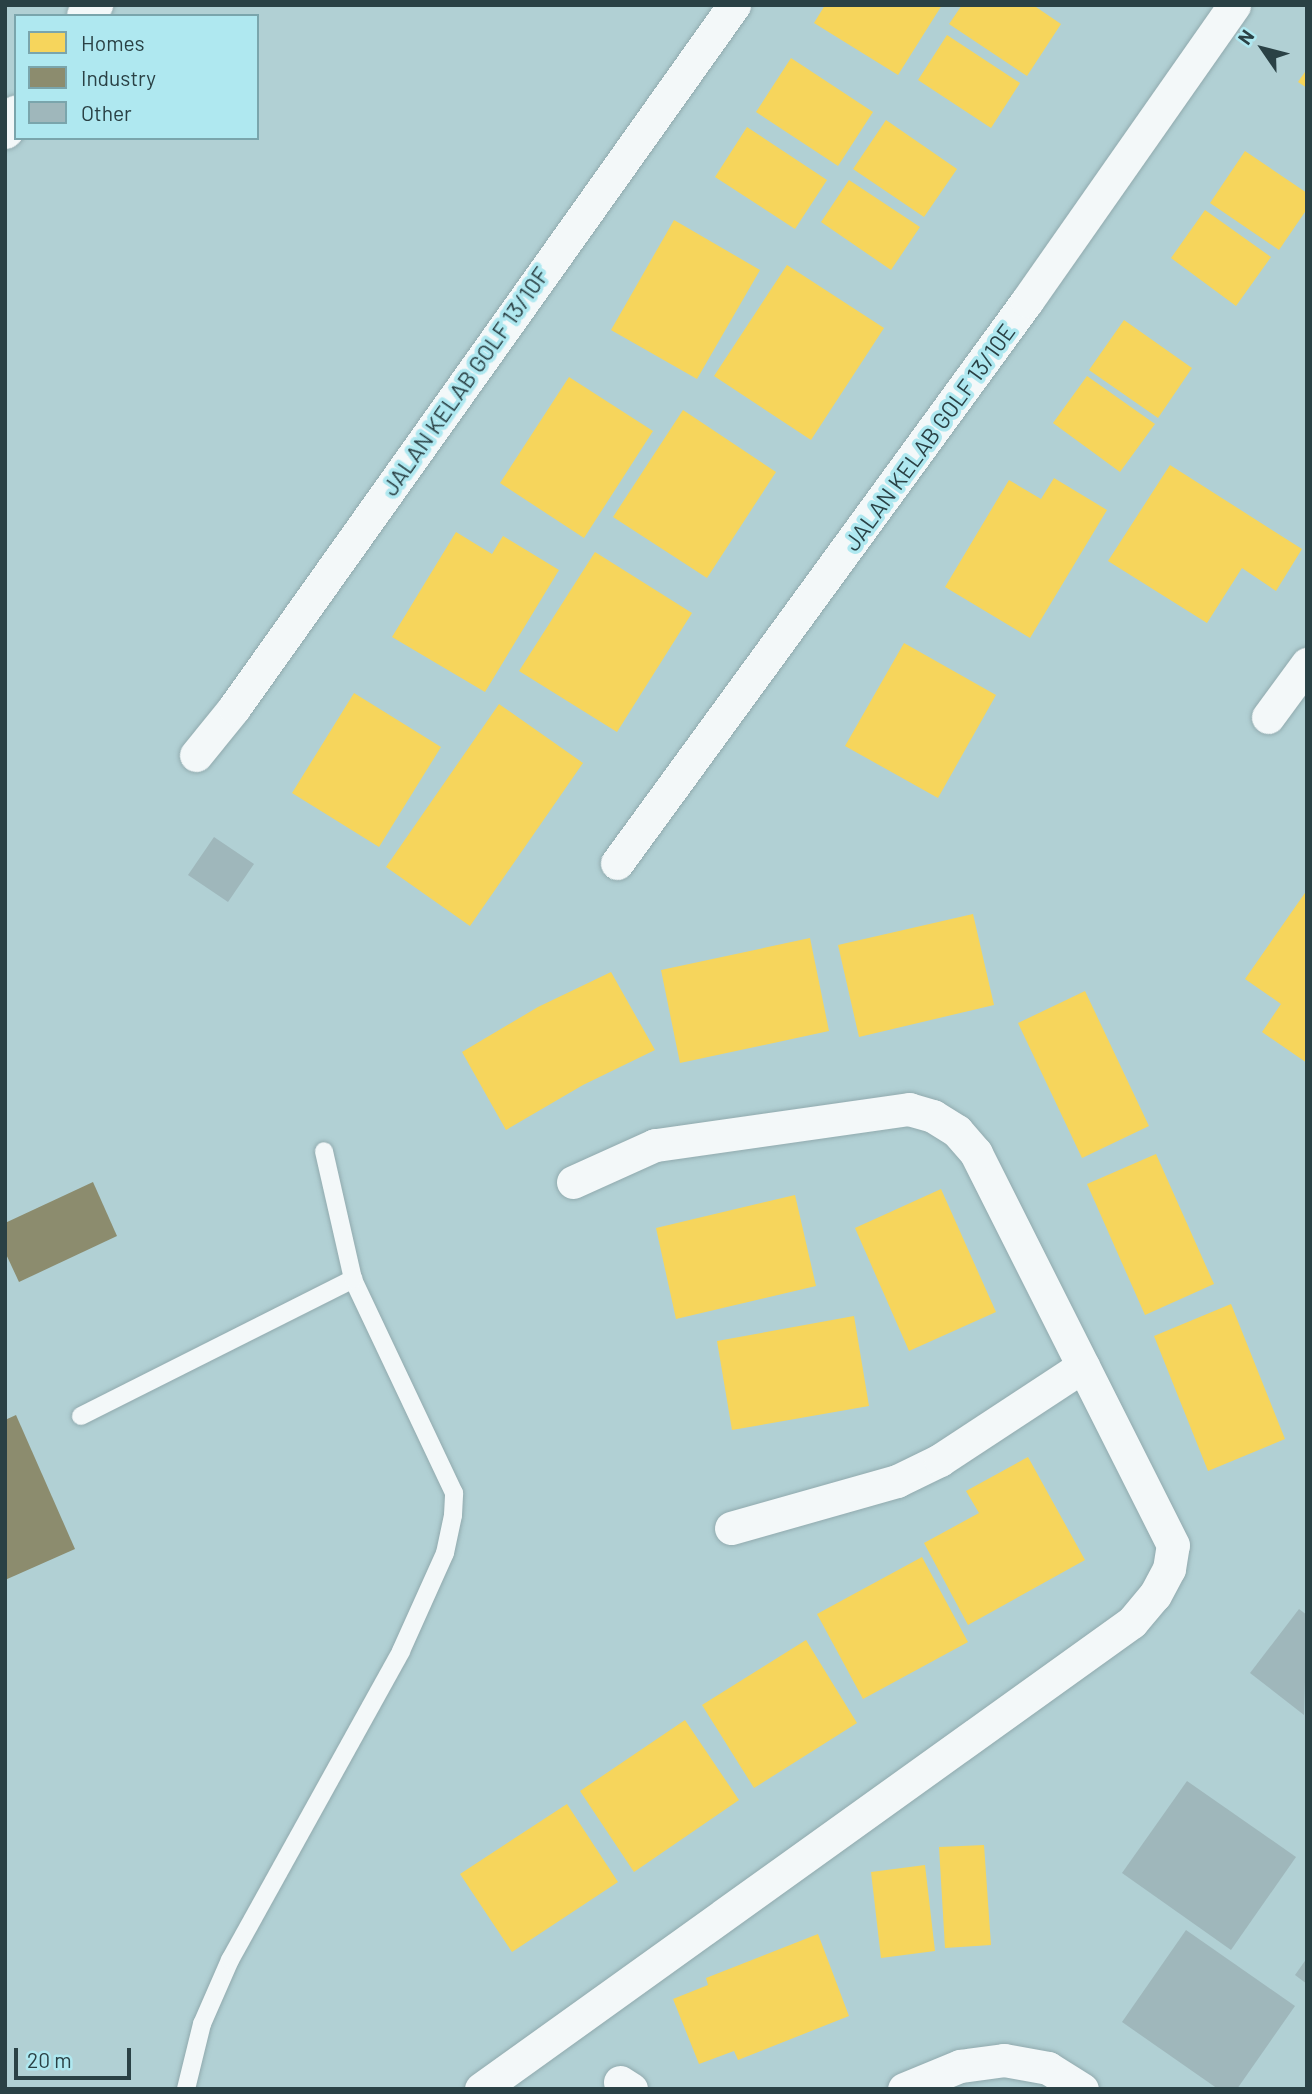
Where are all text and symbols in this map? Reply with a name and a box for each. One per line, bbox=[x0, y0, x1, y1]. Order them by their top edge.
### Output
legend bbox=[14, 14, 259, 140]
north arrow bbox=[1228, 14, 1298, 84]
text: N bbox=[1232, 25, 1258, 48]
text: Homes bbox=[81, 30, 145, 55]
text: Industry bbox=[81, 65, 156, 90]
text: Other bbox=[81, 100, 132, 125]
street label: JALAN KELAB GOLF 13/10F bbox=[376, 261, 554, 501]
street label: JALAN KELAB GOLF 13/10E bbox=[837, 318, 1021, 556]
scale bar bbox=[18, 2035, 135, 2078]
text: 20 m bbox=[27, 2047, 72, 2072]

